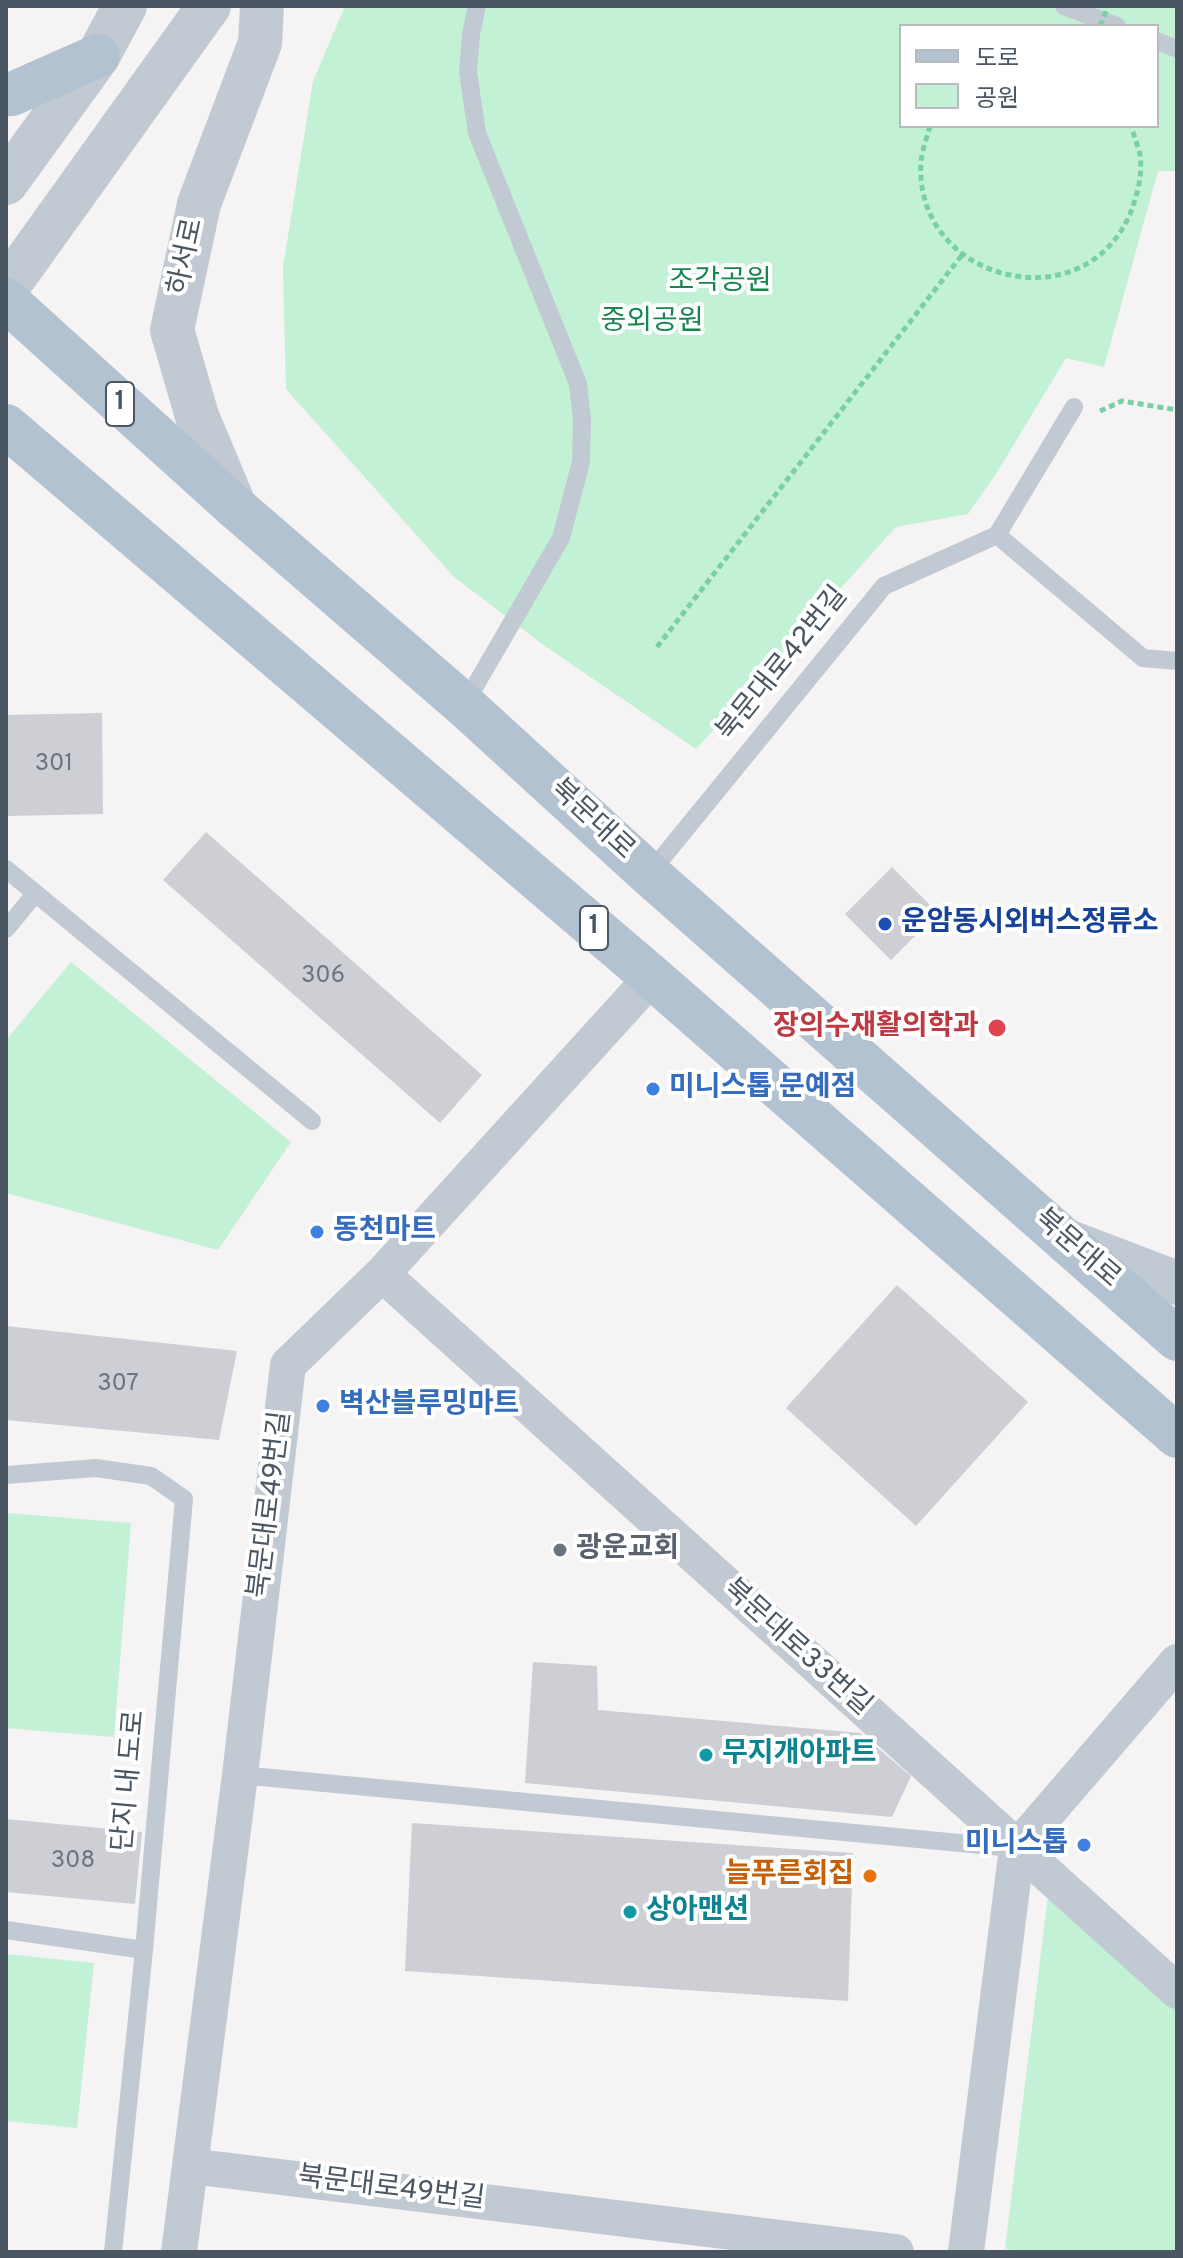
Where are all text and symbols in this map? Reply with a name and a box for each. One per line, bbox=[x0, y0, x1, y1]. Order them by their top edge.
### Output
legend bbox=[899, 24, 1159, 128]
text: 도로 bbox=[975, 45, 1019, 75]
text: 공원 bbox=[975, 85, 1019, 115]
street label: 하서로 bbox=[164, 216, 212, 298]
park label: 조각공원 bbox=[668, 266, 772, 300]
park label: 중외공원 bbox=[600, 306, 704, 340]
road number: 1 bbox=[106, 382, 134, 426]
street label: 북문대로42번길 bbox=[711, 581, 857, 749]
house number: 301 bbox=[35, 751, 73, 779]
street label: 북문대로 bbox=[542, 774, 640, 868]
road number: 1 bbox=[580, 906, 608, 950]
place label: 운암동시외버스정류소 bbox=[901, 907, 1159, 941]
marker: 운암동시외버스정류소 bbox=[876, 915, 894, 933]
house number: 306 bbox=[301, 963, 345, 991]
place label: 장의수재활의학과 bbox=[773, 1011, 979, 1045]
marker: 장의수재활의학과 bbox=[986, 1017, 1008, 1039]
place label: 미니스톱 문예점 bbox=[669, 1072, 856, 1106]
marker: 미니스톱 문예점 bbox=[644, 1080, 662, 1098]
street label: 북문대로 bbox=[1026, 1204, 1126, 1296]
place label: 동천마트 bbox=[333, 1215, 436, 1249]
marker: 동천마트 bbox=[308, 1223, 326, 1241]
house number: 307 bbox=[97, 1371, 139, 1399]
place label: 벽산블루밍마트 bbox=[339, 1389, 519, 1423]
marker: 벽산블루밍마트 bbox=[314, 1397, 332, 1415]
street label: 북문대로49번길 bbox=[244, 1410, 300, 1600]
place label: 광운교회 bbox=[576, 1533, 679, 1567]
marker: 광운교회 bbox=[551, 1541, 569, 1559]
street label: 북문대로33번길 bbox=[715, 1574, 877, 1724]
street label: 단지 내 도로 bbox=[108, 1709, 154, 1853]
place label: 무지개아파트 bbox=[722, 1738, 877, 1772]
marker: 무지개아파트 bbox=[697, 1746, 715, 1764]
place label: 미니스톱 bbox=[965, 1828, 1068, 1862]
marker: 미니스톱 bbox=[1075, 1836, 1093, 1854]
house number: 308 bbox=[51, 1848, 95, 1876]
place label: 늘푸른회집 bbox=[725, 1859, 854, 1893]
marker: 늘푸른회집 bbox=[861, 1867, 879, 1885]
place label: 상아맨션 bbox=[646, 1895, 749, 1929]
marker: 상아맨션 bbox=[621, 1903, 639, 1921]
street label: 북문대로49번길 bbox=[296, 2162, 486, 2218]

